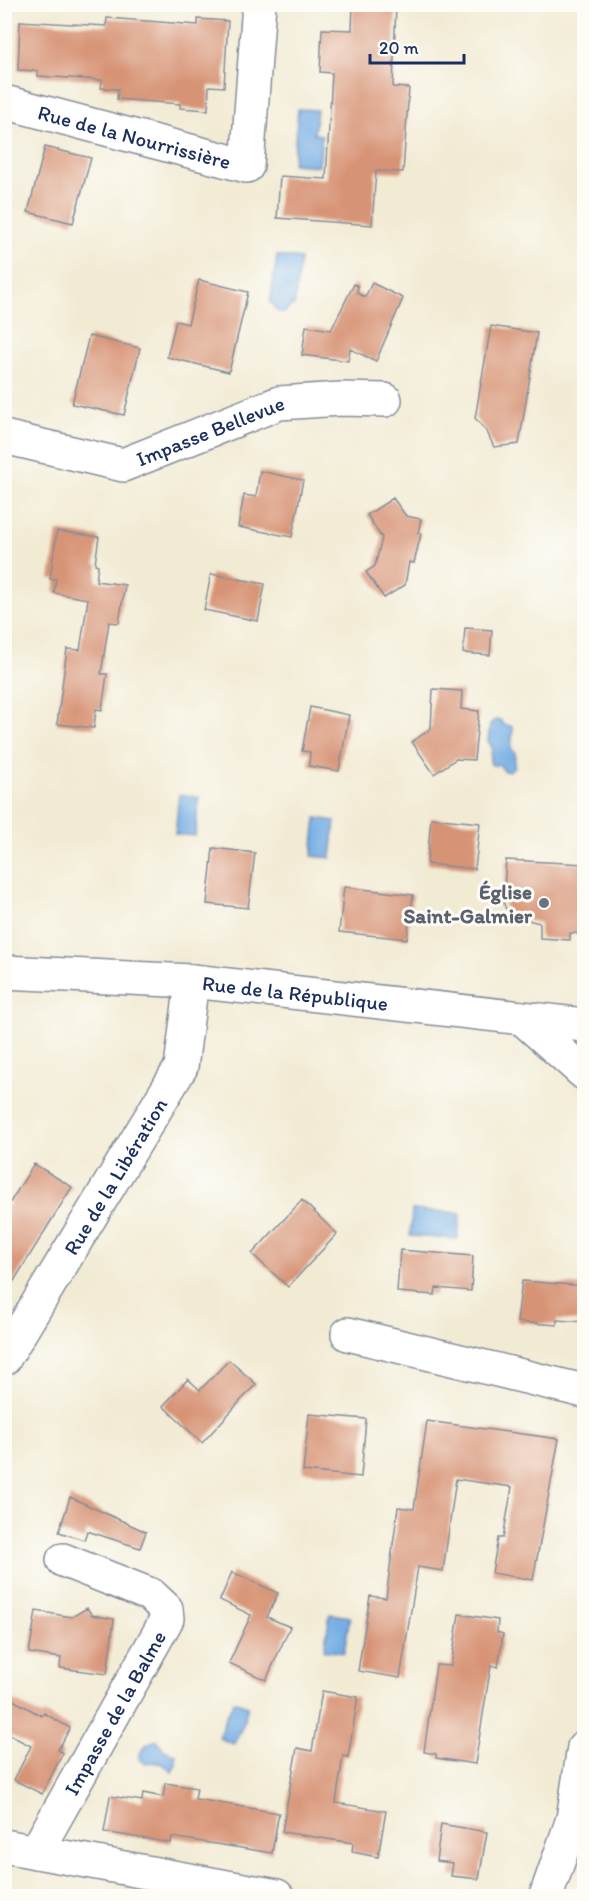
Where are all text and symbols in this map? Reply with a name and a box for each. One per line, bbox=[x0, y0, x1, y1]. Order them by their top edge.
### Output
scale bar bbox=[370, 27, 464, 65]
text: 20 m bbox=[379, 37, 419, 59]
street label: Rue de la Nourrissière bbox=[35, 99, 234, 174]
street label: Impasse Bellevue bbox=[132, 390, 288, 471]
place label: Église Saint-Galmier bbox=[403, 879, 533, 928]
marker: Église Saint-Galmier bbox=[537, 896, 551, 910]
street label: Rue de la République bbox=[201, 970, 389, 1015]
street label: Rue de la Libération bbox=[58, 1093, 172, 1259]
street label: Impasse de la Balme bbox=[58, 1626, 171, 1799]

